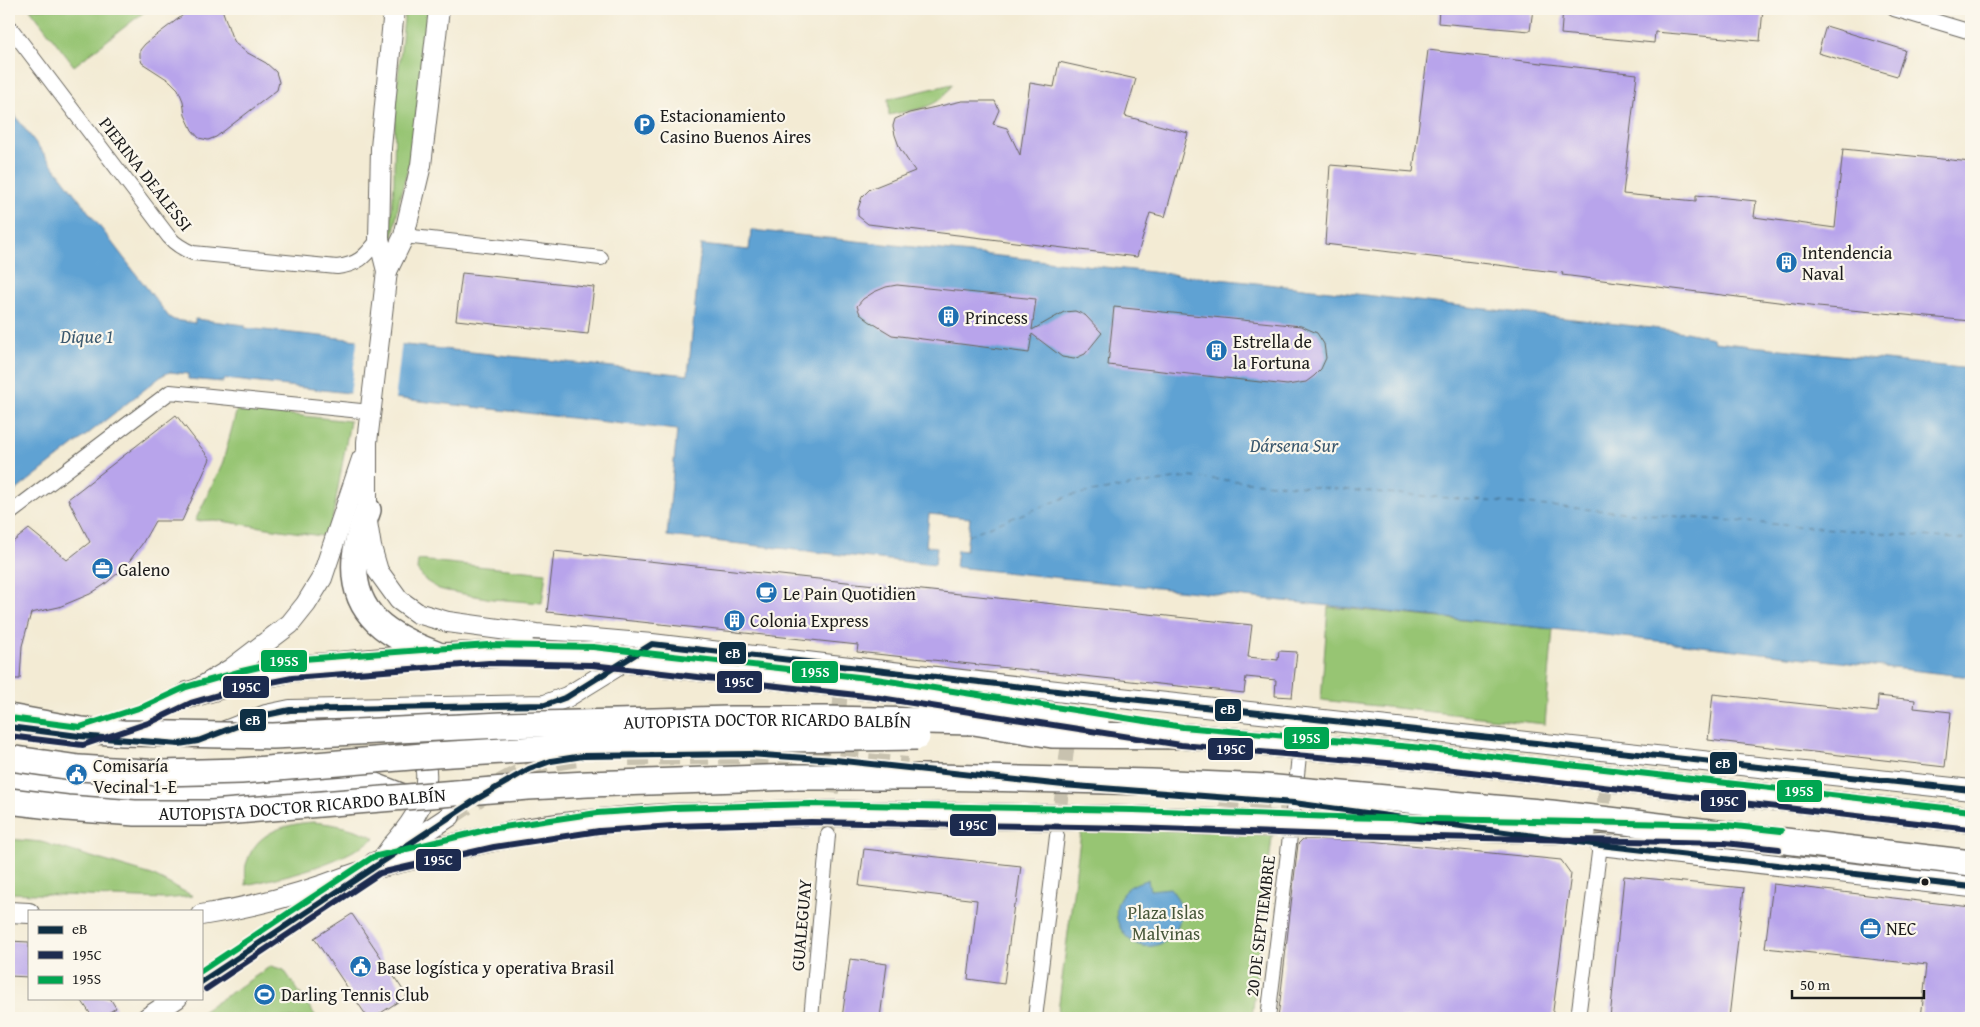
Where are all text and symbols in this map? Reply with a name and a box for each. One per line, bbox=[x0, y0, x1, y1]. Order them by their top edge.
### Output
place label: Estacionamiento Casino Buenos Aires bbox=[660, 102, 811, 150]
street label: PIERINA DEALESSI bbox=[93, 111, 199, 237]
parking icon: Estacionamiento Casino Buenos Aires bbox=[632, 113, 656, 137]
place label: Intendencia Naval bbox=[1802, 239, 1893, 287]
building icon: Intendencia Naval bbox=[1774, 250, 1798, 274]
place label: Princess bbox=[965, 304, 1028, 331]
building icon: Princess bbox=[937, 305, 961, 329]
water label: Dique 1 bbox=[59, 322, 114, 350]
place label: Estrella de la Fortuna bbox=[1233, 328, 1312, 376]
building icon: Estrella de la Fortuna bbox=[1205, 339, 1229, 363]
water label: Dársena Sur bbox=[1249, 431, 1339, 459]
place label: Galeno bbox=[118, 556, 170, 583]
office icon: Galeno bbox=[90, 557, 114, 581]
place label: Le Pain Quotidien bbox=[783, 580, 916, 607]
cafe icon: Le Pain Quotidien bbox=[755, 581, 779, 605]
place label: Colonia Express bbox=[750, 607, 869, 634]
building icon: Colonia Express bbox=[722, 608, 746, 632]
line badge: eB bbox=[718, 641, 747, 665]
text: eB bbox=[725, 643, 741, 663]
line badge: 195S bbox=[260, 649, 308, 673]
text: 195S bbox=[269, 651, 299, 671]
line badge: 195S bbox=[791, 660, 839, 684]
text: 195S bbox=[800, 662, 830, 682]
line badge: 195C bbox=[716, 670, 763, 694]
text: 195C bbox=[724, 672, 754, 692]
line badge: 195C bbox=[222, 675, 270, 699]
text: 195C bbox=[231, 677, 261, 697]
line badge: eB bbox=[1214, 698, 1242, 722]
text: eB bbox=[1220, 699, 1236, 719]
street label: AUTOPISTA DOCTOR RICARDO BALBÍN bbox=[623, 706, 912, 735]
line badge: eB bbox=[239, 708, 267, 732]
text: eB bbox=[245, 710, 261, 730]
line badge: 195S bbox=[1283, 726, 1330, 750]
text: 195S bbox=[1291, 728, 1321, 748]
line badge: 195C bbox=[1207, 737, 1254, 761]
text: 195C bbox=[1216, 739, 1246, 759]
line badge: eB bbox=[1709, 751, 1738, 775]
place label: Comisaría Vecinal 1-E bbox=[93, 752, 177, 800]
text: eB bbox=[1715, 753, 1731, 773]
public building icon: Comisaría Vecinal 1-E bbox=[65, 763, 89, 787]
line badge: 195S bbox=[1776, 779, 1823, 803]
street label: AUTOPISTA DOCTOR RICARDO BALBÍN bbox=[158, 780, 447, 827]
text: 195S bbox=[1784, 781, 1814, 801]
line badge: 195C bbox=[1700, 789, 1747, 813]
text: 195C bbox=[1709, 791, 1739, 811]
line badge: 195C bbox=[949, 813, 997, 837]
text: 195C bbox=[958, 815, 988, 835]
line badge: 195C bbox=[415, 848, 462, 872]
text: 195C bbox=[423, 850, 453, 870]
street label: 20 DE SEPTIEMBRE bbox=[1238, 854, 1282, 998]
unlabelled marker bbox=[1920, 877, 1930, 887]
street label: GUALEGUAY bbox=[784, 878, 818, 972]
park label: Plaza Islas Malvinas bbox=[1128, 899, 1204, 947]
legend bbox=[28, 910, 202, 1000]
place label: NEC bbox=[1886, 915, 1917, 942]
office icon: NEC bbox=[1858, 916, 1882, 940]
text: eB bbox=[72, 918, 88, 939]
text: 195C bbox=[72, 944, 102, 965]
place label: Base logística y operativa Brasil bbox=[377, 954, 614, 981]
public building icon: Base logística y operativa Brasil bbox=[349, 955, 373, 979]
scale bar bbox=[1792, 967, 1925, 999]
text: 195S bbox=[72, 968, 101, 989]
text: 50 m bbox=[1800, 974, 1831, 995]
place label: Darling Tennis Club bbox=[281, 981, 429, 1008]
sports icon: Darling Tennis Club bbox=[253, 982, 277, 1006]

